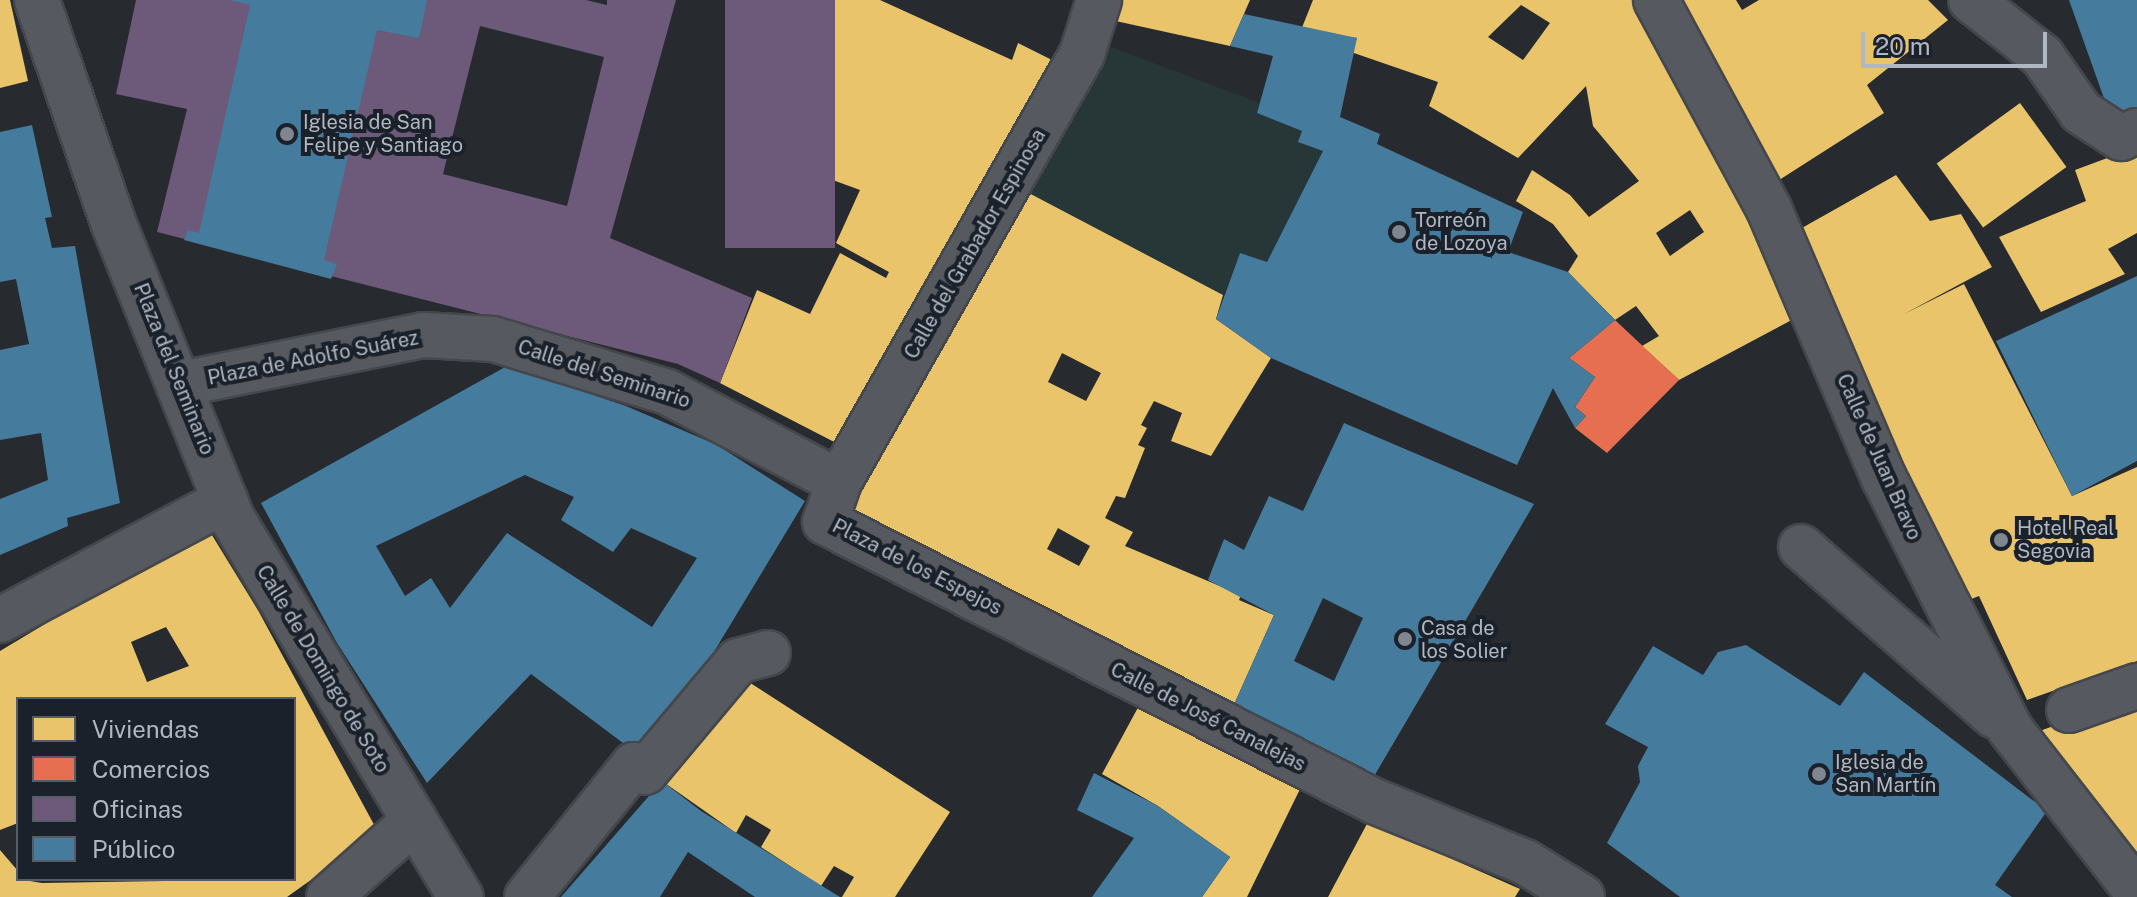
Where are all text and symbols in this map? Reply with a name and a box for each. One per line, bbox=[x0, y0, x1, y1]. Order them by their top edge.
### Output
scale bar bbox=[1865, 16, 2051, 66]
text: 20 m bbox=[1875, 32, 1931, 60]
place label: Iglesia de San Felipe y Santiago bbox=[303, 110, 463, 157]
marker: Iglesia de San Felipe y Santiago bbox=[278, 125, 296, 143]
street label: Calle del Grabador Espinosa bbox=[899, 125, 1051, 363]
place label: Torreón de Lozoya bbox=[1415, 208, 1508, 255]
marker: Torreón de Lozoya bbox=[1390, 223, 1408, 241]
street label: Plaza del Seminario bbox=[129, 280, 219, 458]
street label: Plaza de Adolfo Suárez bbox=[205, 326, 421, 390]
street label: Calle del Seminario bbox=[515, 335, 693, 413]
street label: Calle de Juan Bravo bbox=[1831, 370, 1927, 544]
street label: Plaza de los Espejos bbox=[828, 514, 1006, 620]
place label: Hotel Real Segovia bbox=[2017, 516, 2114, 563]
marker: Hotel Real Segovia bbox=[1992, 531, 2010, 549]
street label: Calle de Domingo de Soto bbox=[251, 560, 395, 778]
place label: Casa de los Solier bbox=[1421, 616, 1508, 663]
marker: Casa de los Solier bbox=[1396, 630, 1414, 648]
street label: Calle de José Canalejas bbox=[1106, 657, 1310, 777]
legend bbox=[16, 697, 296, 881]
text: Viviendas bbox=[92, 715, 199, 743]
place label: Iglesia de San Martín bbox=[1835, 750, 1936, 797]
text: Comercios bbox=[92, 755, 210, 783]
marker: Iglesia de San Martín bbox=[1810, 765, 1828, 783]
text: Oficinas bbox=[92, 795, 183, 823]
text: Público bbox=[92, 835, 175, 863]

